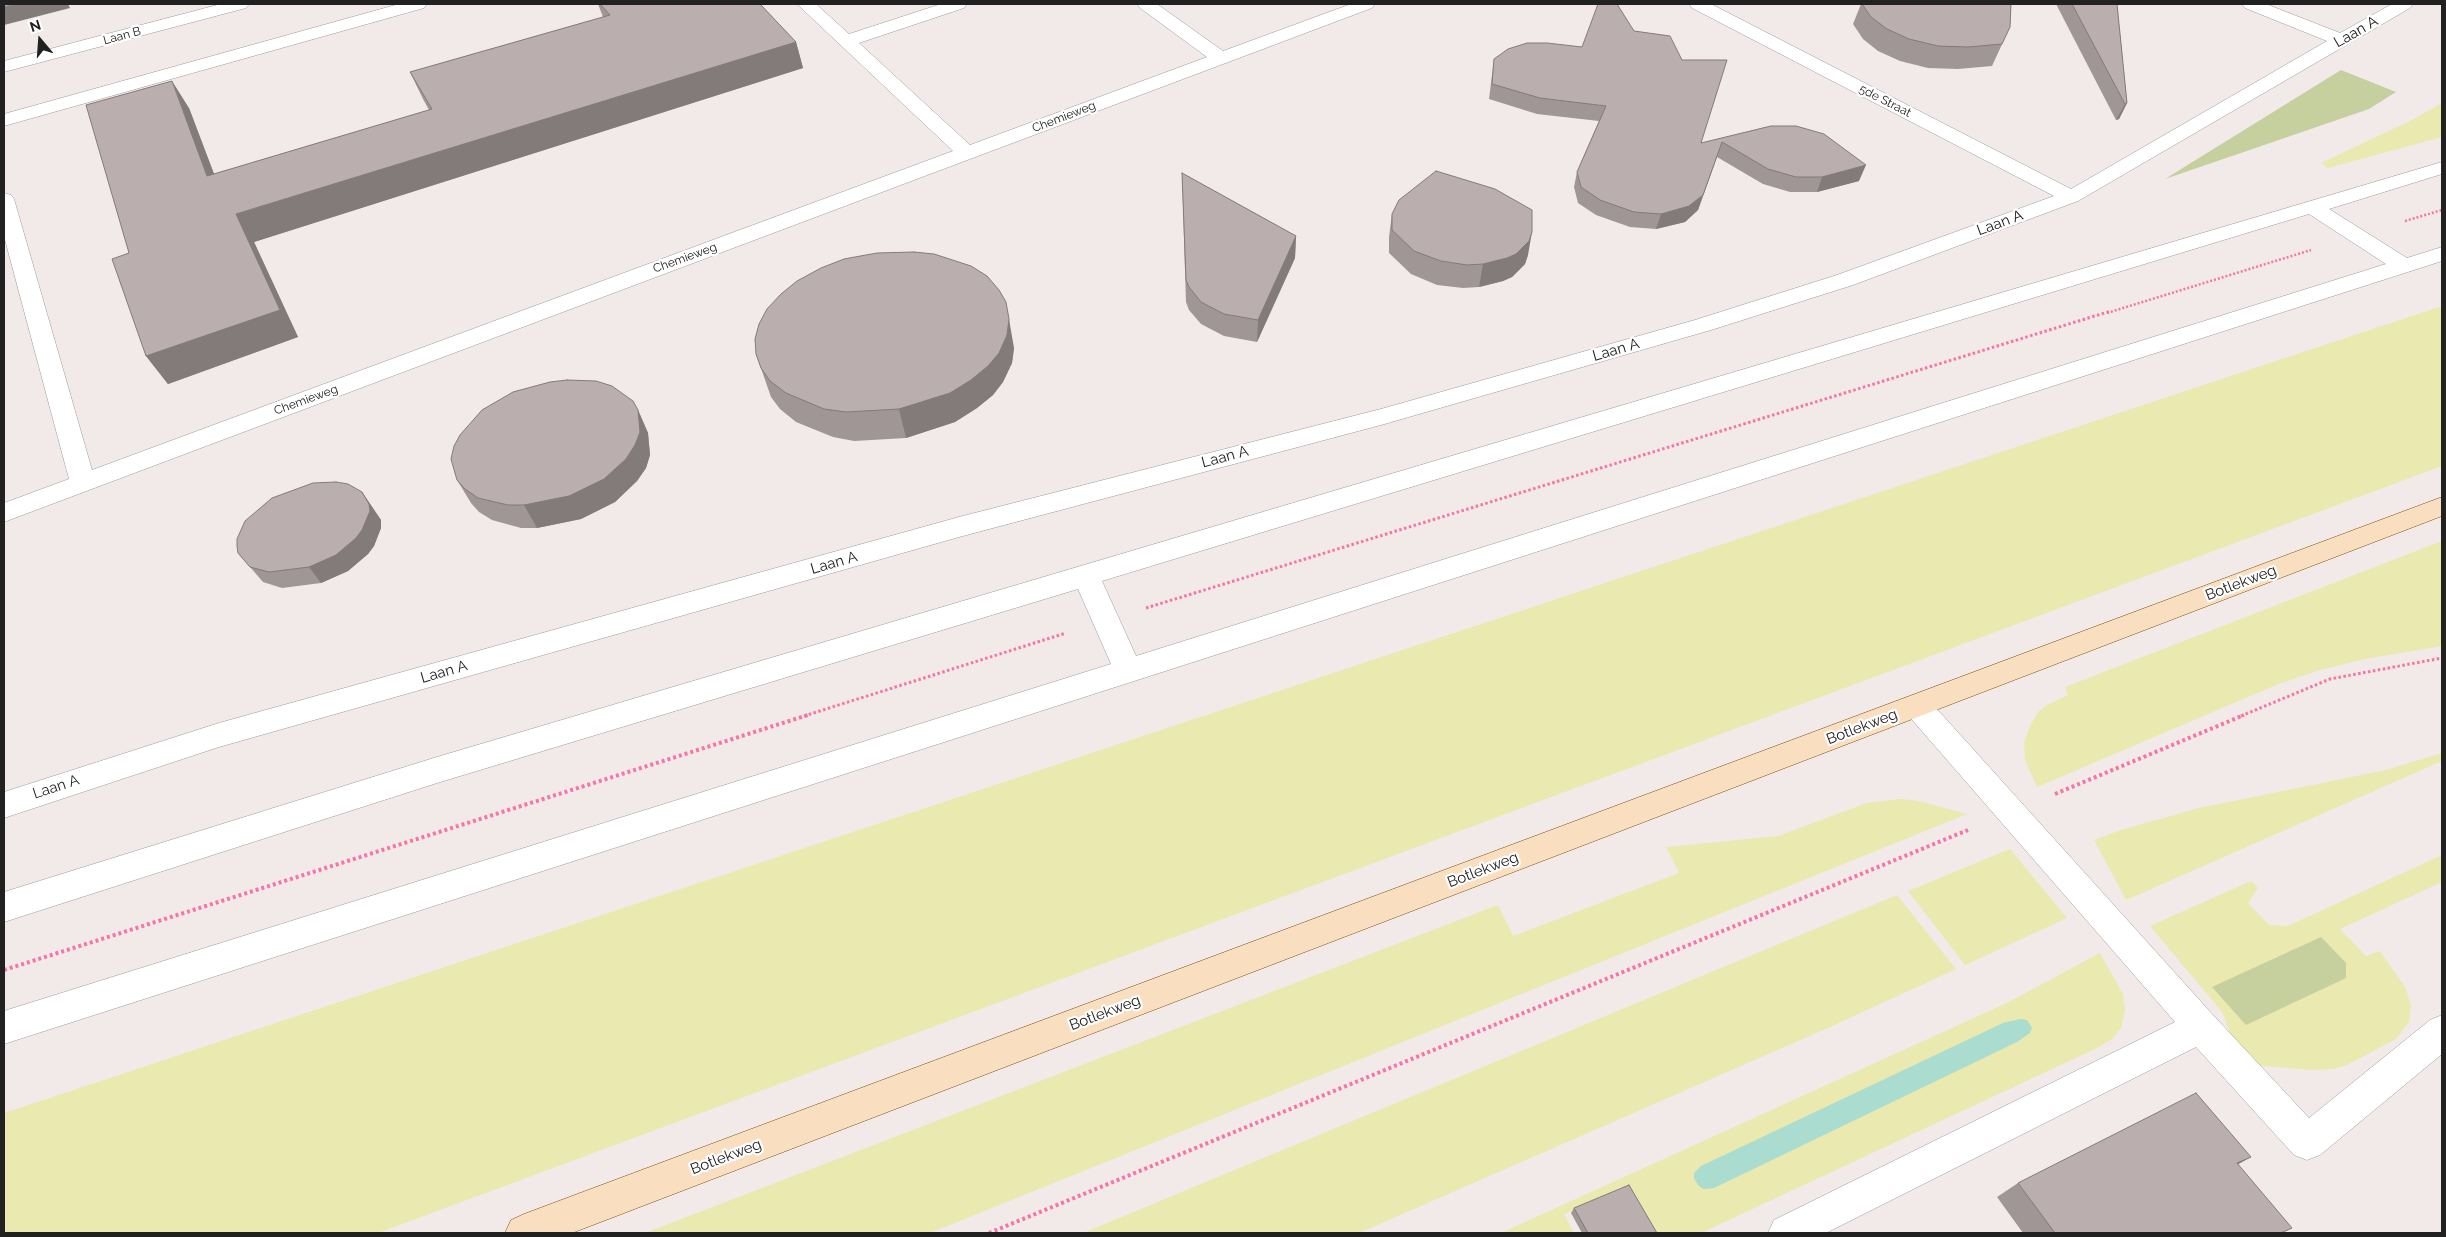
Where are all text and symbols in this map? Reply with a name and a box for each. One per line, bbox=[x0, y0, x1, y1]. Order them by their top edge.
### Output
street label: Laan A bbox=[2331, 12, 2381, 52]
north arrow bbox=[15, 15, 65, 65]
text: N bbox=[28, 16, 43, 35]
street label: Laan B bbox=[102, 24, 142, 48]
street label: 5de Straat bbox=[1857, 82, 1913, 120]
street label: Chemieweg bbox=[1030, 98, 1098, 136]
street label: Laan A bbox=[1974, 206, 2026, 240]
street label: Chemieweg bbox=[651, 240, 719, 276]
street label: Laan A bbox=[1591, 335, 1641, 365]
street label: Chemieweg bbox=[272, 382, 340, 418]
street label: Laan A bbox=[1200, 442, 1250, 472]
street label: Laan A bbox=[809, 548, 859, 578]
street label: Botlekweg bbox=[2203, 561, 2279, 605]
street label: Laan A bbox=[419, 657, 469, 687]
street label: Botlekweg bbox=[1824, 705, 1900, 749]
street label: Laan A bbox=[30, 771, 82, 803]
street label: Botlekweg bbox=[1445, 848, 1521, 892]
street label: Botlekweg bbox=[1067, 991, 1143, 1035]
street label: Botlekweg bbox=[688, 1135, 764, 1179]

